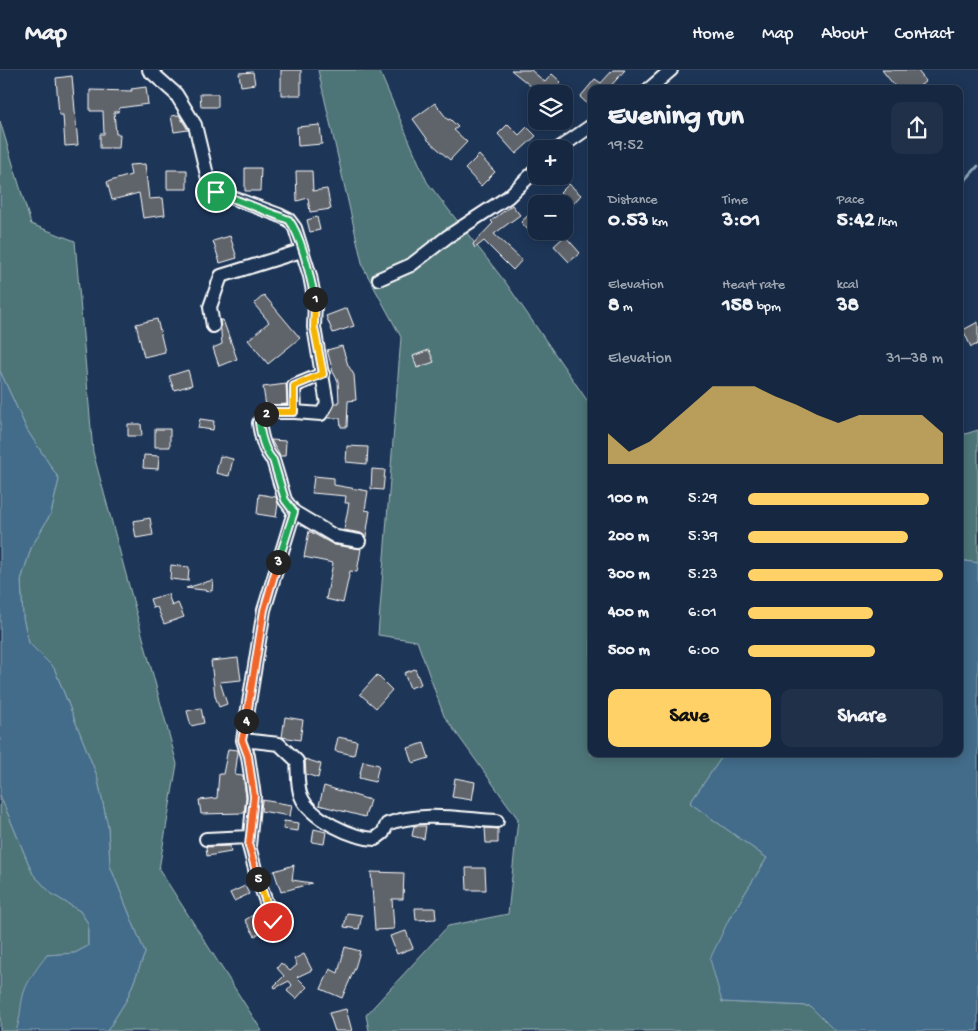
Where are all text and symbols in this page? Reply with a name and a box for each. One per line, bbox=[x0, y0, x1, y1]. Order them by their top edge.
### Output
text: Map bbox=[25, 20, 67, 49]
text: Home bbox=[692, 24, 734, 45]
text: Map bbox=[762, 24, 793, 45]
text: About bbox=[821, 24, 867, 45]
text: Contact bbox=[895, 24, 953, 45]
map controls bbox=[528, 85, 573, 240]
button: layers bbox=[528, 85, 573, 130]
text: Evening run bbox=[608, 101, 744, 134]
button: share bbox=[891, 102, 943, 154]
text: 19:52 bbox=[608, 137, 644, 156]
button: + bbox=[528, 140, 573, 185]
pin bbox=[195, 171, 237, 213]
icon: arrive bbox=[202, 178, 230, 206]
text: Distance bbox=[608, 192, 657, 209]
text: Time bbox=[722, 192, 748, 209]
text: Pace bbox=[837, 192, 864, 209]
button: − bbox=[528, 195, 573, 240]
text: 0.53 bbox=[608, 209, 648, 234]
text: 3:01 bbox=[722, 209, 760, 234]
text: 5:42 bbox=[837, 209, 875, 234]
text: km bbox=[648, 214, 668, 231]
text: /km bbox=[875, 214, 897, 231]
text: Elevation bbox=[608, 277, 664, 294]
text: Heart rate bbox=[722, 277, 785, 294]
text: kcal bbox=[837, 277, 859, 294]
pin: 1 bbox=[302, 286, 328, 312]
text: 1 bbox=[313, 291, 318, 308]
text: 8 bbox=[608, 294, 620, 319]
text: 158 bbox=[722, 294, 753, 319]
text: 38 bbox=[837, 294, 859, 319]
text: m bbox=[620, 299, 633, 316]
text: bpm bbox=[753, 299, 781, 316]
text: Elevation bbox=[608, 350, 672, 369]
text: 31–38 m bbox=[886, 350, 943, 369]
pin: 2 bbox=[254, 402, 278, 426]
text: 2 bbox=[263, 406, 270, 423]
text: 100 m bbox=[608, 490, 648, 509]
text: 5:29 bbox=[688, 490, 717, 509]
text: 200 m bbox=[608, 528, 649, 547]
text: 5:39 bbox=[688, 528, 718, 547]
pin: 3 bbox=[266, 550, 290, 574]
text: 3 bbox=[275, 554, 282, 571]
text: 300 m bbox=[608, 566, 650, 585]
text: 5:23 bbox=[688, 566, 718, 585]
text: 400 m bbox=[608, 604, 649, 623]
text: 6:01 bbox=[688, 604, 717, 623]
text: 500 m bbox=[608, 642, 650, 661]
text: 6:00 bbox=[688, 642, 719, 661]
button: Save bbox=[608, 689, 771, 747]
button: Share bbox=[781, 689, 943, 747]
pin: 4 bbox=[234, 708, 258, 734]
text: 4 bbox=[243, 713, 250, 730]
pin: 5 bbox=[246, 866, 270, 892]
text: 5 bbox=[255, 871, 262, 888]
pin bbox=[252, 901, 294, 943]
icon: check bbox=[259, 908, 287, 936]

